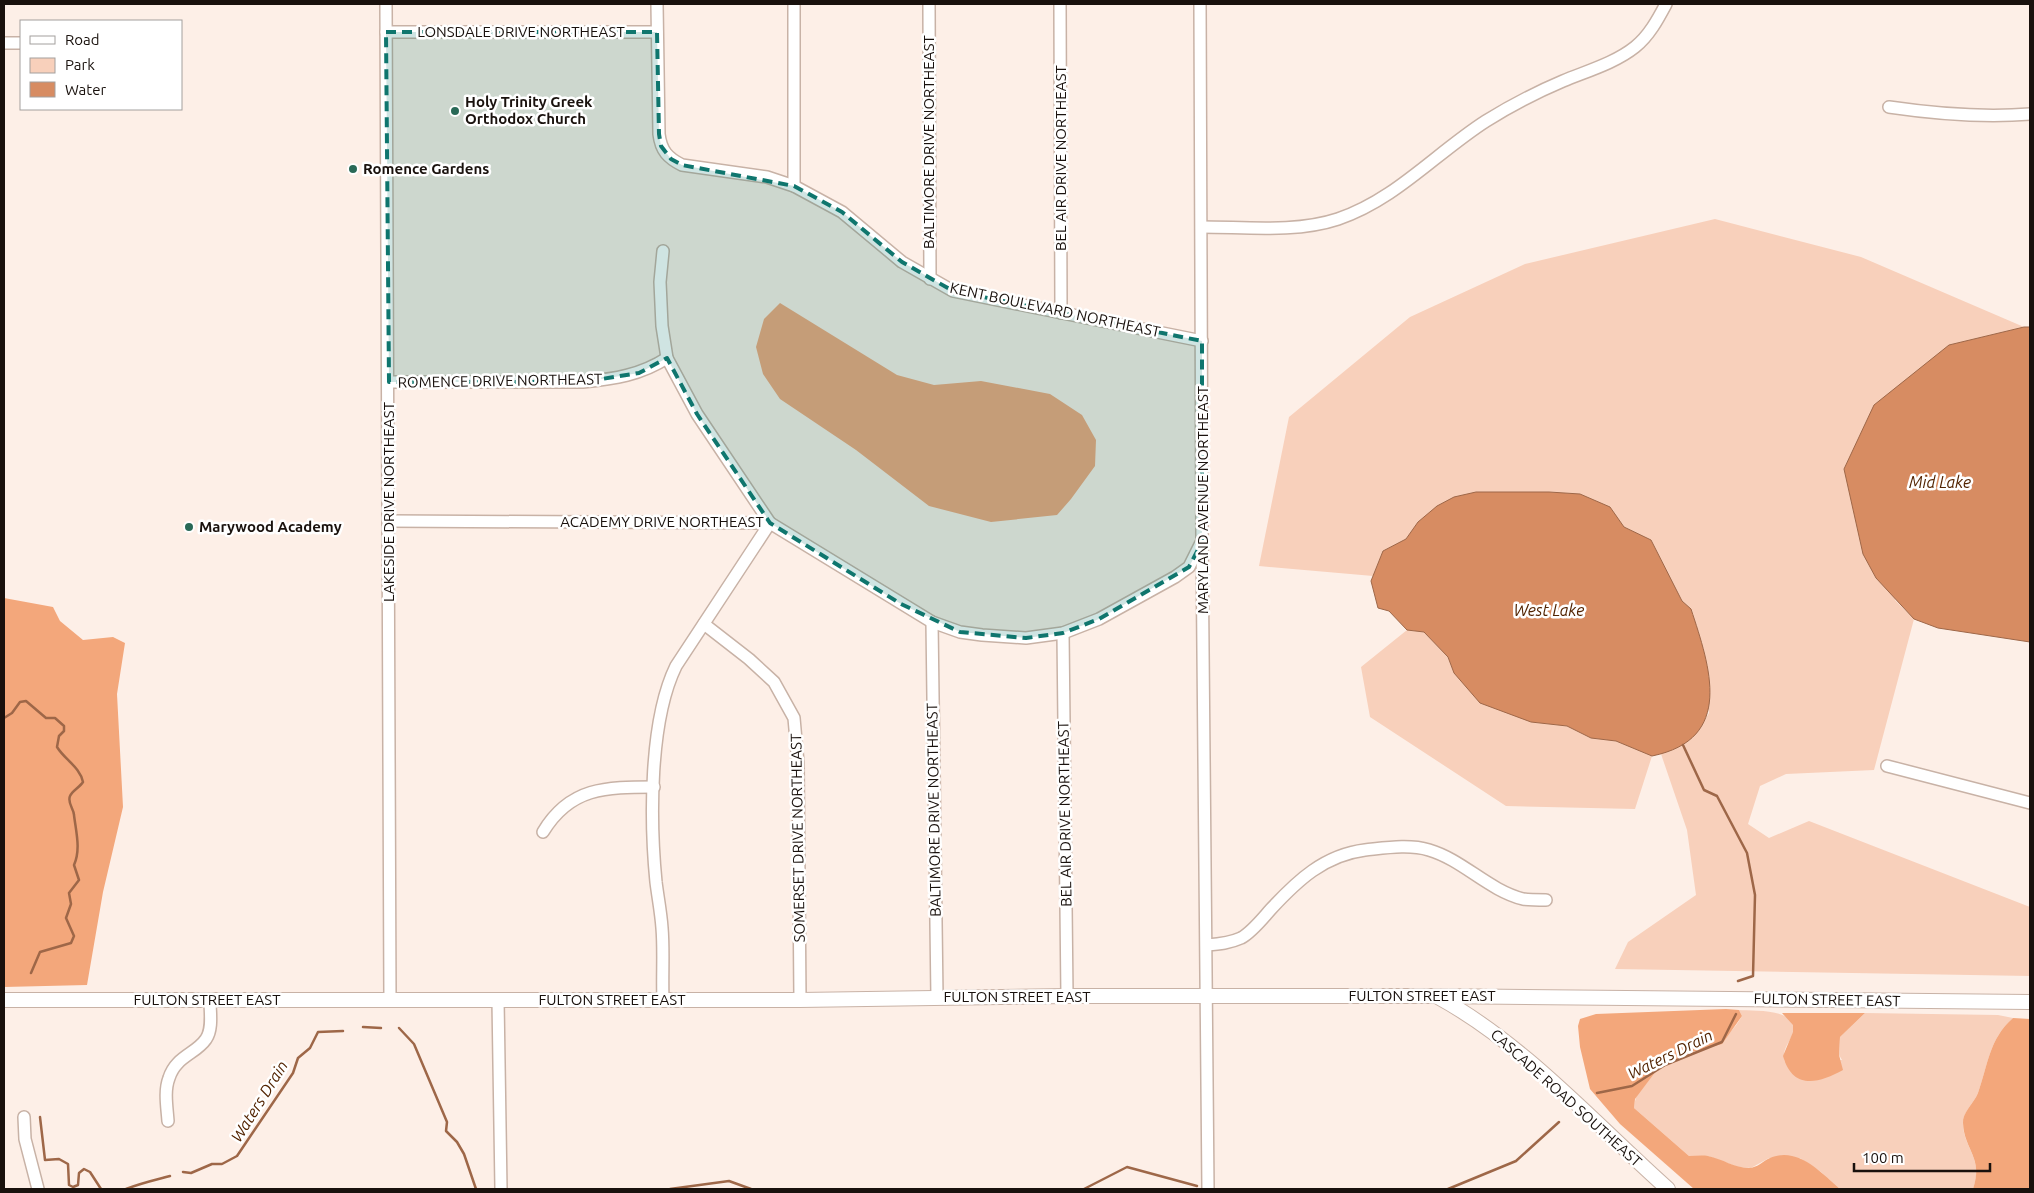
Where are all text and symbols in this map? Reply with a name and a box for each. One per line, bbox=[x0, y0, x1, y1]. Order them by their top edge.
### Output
legend bbox=[20, 20, 182, 110]
street label: LONSDALE DRIVE NORTHEAST bbox=[417, 23, 625, 40]
text: Road bbox=[65, 31, 100, 48]
street label: BALTIMORE DRIVE NORTHEAST bbox=[920, 34, 937, 249]
text: Park bbox=[65, 56, 95, 73]
street label: BEL AIR DRIVE NORTHEAST bbox=[1052, 64, 1069, 251]
text: Water bbox=[65, 81, 106, 98]
place label: Holy Trinity Greek Orthodox Church bbox=[465, 93, 593, 127]
marker: Holy Trinity Greek Orthodox Church bbox=[449, 105, 461, 117]
place label: Romence Gardens bbox=[363, 160, 489, 177]
marker: Romence Gardens bbox=[347, 163, 359, 175]
street label: KENT BOULEVARD NORTHEAST bbox=[948, 279, 1163, 340]
street label: ROMENCE DRIVE NORTHEAST bbox=[398, 370, 603, 391]
street label: MARYLAND AVENUE NORTHEAST bbox=[1194, 385, 1211, 614]
street label: LAKESIDE DRIVE NORTHEAST bbox=[380, 401, 397, 602]
water label: Mid Lake bbox=[1909, 473, 1971, 491]
street label: ACADEMY DRIVE NORTHEAST bbox=[560, 513, 764, 530]
place label: Marywood Academy bbox=[199, 518, 342, 535]
marker: Marywood Academy bbox=[183, 521, 195, 533]
water label: West Lake bbox=[1514, 601, 1584, 619]
street label: BALTIMORE DRIVE NORTHEAST bbox=[923, 702, 944, 917]
street label: BEL AIR DRIVE NORTHEAST bbox=[1054, 720, 1075, 907]
street label: SOMERSET DRIVE NORTHEAST bbox=[787, 733, 808, 943]
street label: FULTON STREET EAST bbox=[1348, 987, 1496, 1004]
street label: FULTON STREET EAST bbox=[943, 988, 1091, 1005]
street label: FULTON STREET EAST bbox=[1753, 990, 1901, 1009]
street label: FULTON STREET EAST bbox=[133, 991, 281, 1008]
street label: FULTON STREET EAST bbox=[538, 991, 686, 1008]
street label: CASCADE ROAD SOUTHEAST bbox=[1487, 1025, 1646, 1170]
water label: Waters Drain bbox=[1625, 1026, 1715, 1082]
water label: Waters Drain bbox=[227, 1057, 291, 1145]
scale bar bbox=[1854, 1140, 1990, 1172]
text: 100 m bbox=[1862, 1149, 1904, 1166]

